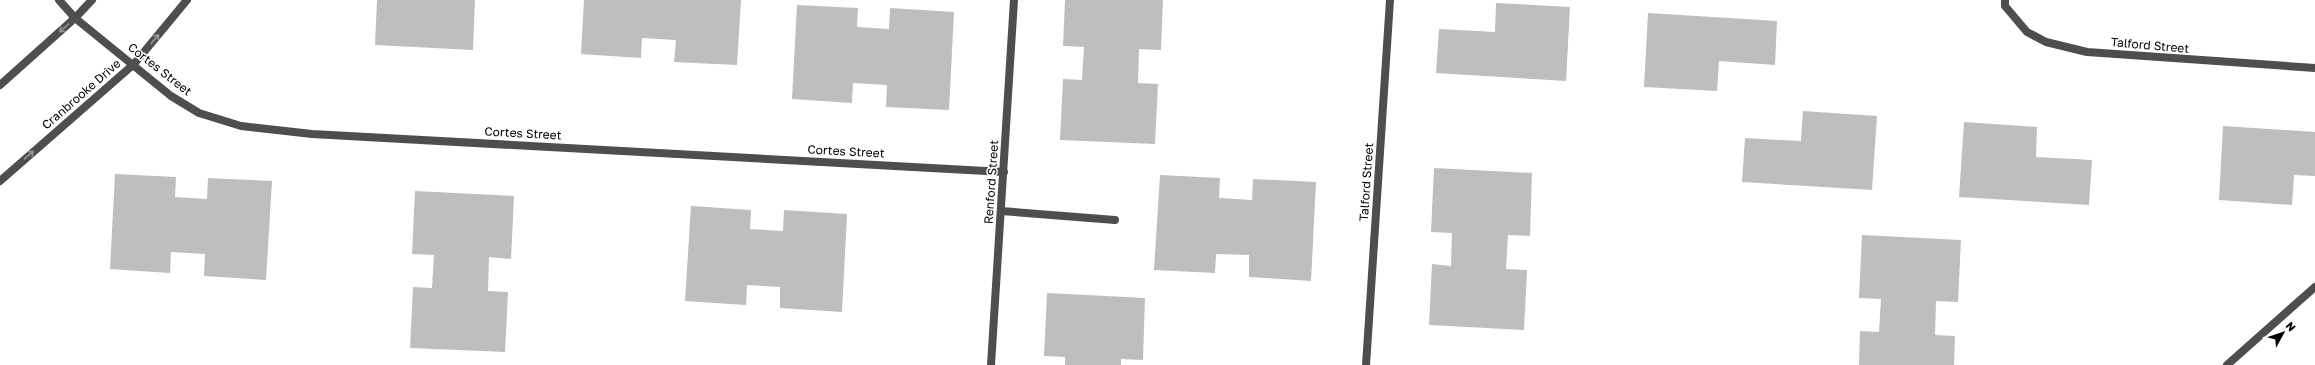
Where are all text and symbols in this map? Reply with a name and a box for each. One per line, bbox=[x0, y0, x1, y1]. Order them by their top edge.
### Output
one-way arrow bbox=[59, 23, 69, 32]
one-way arrow bbox=[151, 33, 159, 44]
street label: Talford Street bbox=[2110, 34, 2190, 56]
street label: Cortes Street bbox=[125, 39, 195, 99]
street label: Cranbrooke Drive bbox=[39, 56, 123, 132]
street label: Cortes Street bbox=[484, 123, 562, 143]
street label: Renford Street bbox=[981, 139, 1001, 225]
street label: Cortes Street bbox=[807, 141, 885, 161]
street label: Talford Street bbox=[1356, 142, 1376, 222]
one-way arrow bbox=[24, 151, 35, 160]
north arrow bbox=[2263, 313, 2303, 353]
text: N bbox=[2283, 319, 2299, 334]

